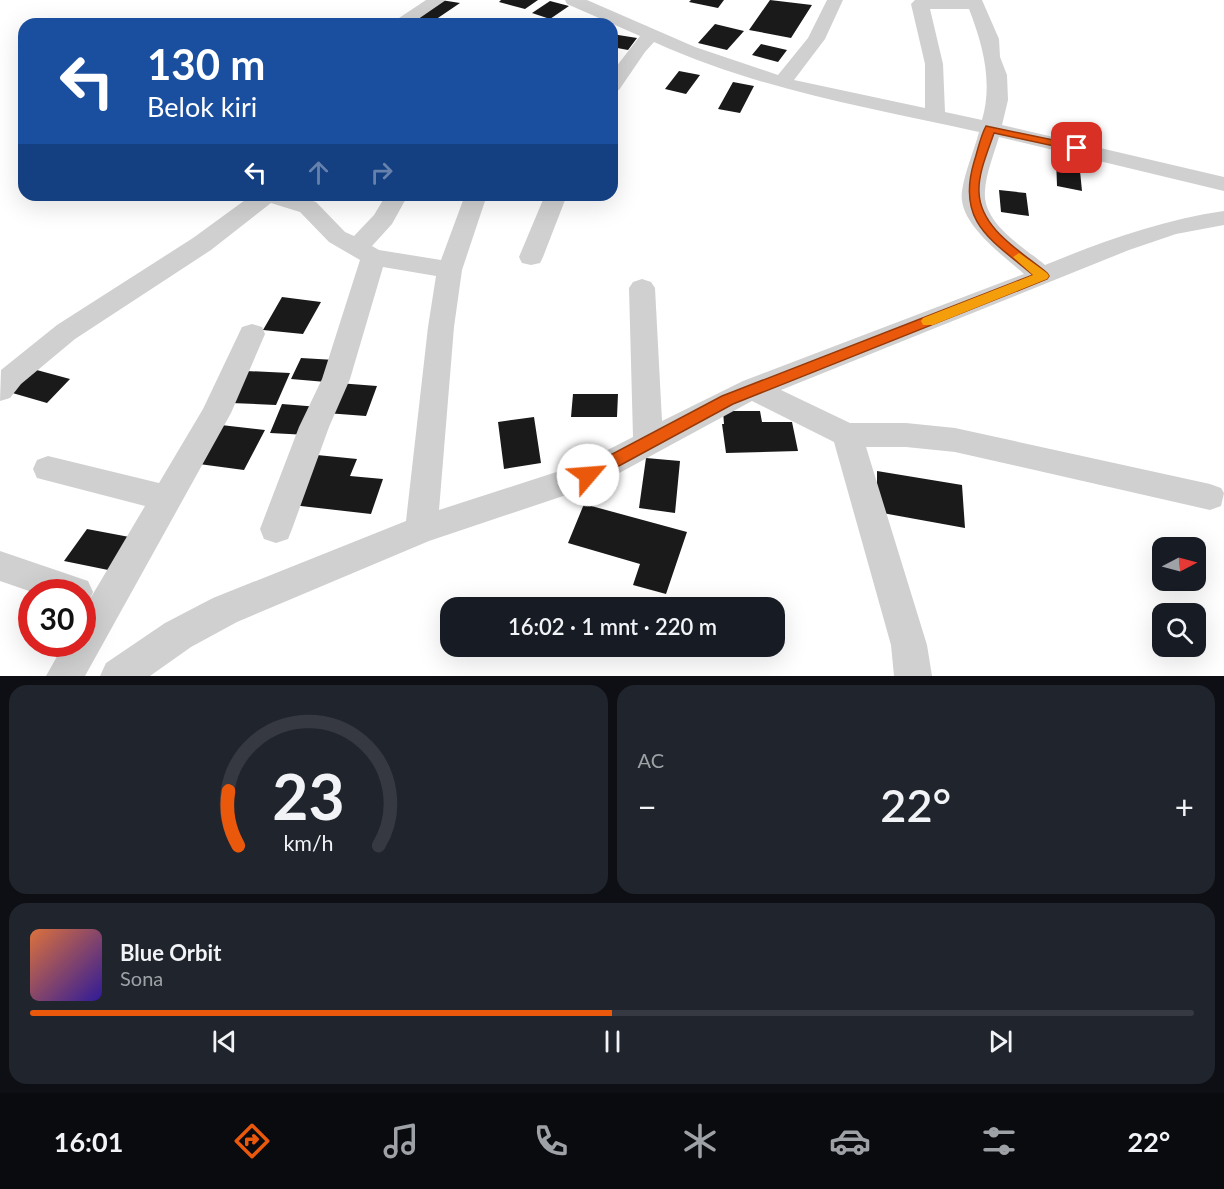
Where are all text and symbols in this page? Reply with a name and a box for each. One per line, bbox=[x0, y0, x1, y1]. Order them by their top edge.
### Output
text: 130 m bbox=[147, 39, 265, 89]
icon: left bbox=[48, 42, 126, 120]
text: Belok kiri bbox=[147, 90, 257, 123]
pin bbox=[1051, 122, 1102, 173]
icon: arrive bbox=[1060, 131, 1093, 164]
icon: left bbox=[239, 156, 272, 189]
icon: ahead bbox=[302, 156, 335, 189]
icon: right bbox=[365, 156, 398, 189]
position arrow bbox=[556, 443, 620, 507]
north arrow bbox=[1152, 537, 1206, 591]
map controls bbox=[1152, 537, 1206, 657]
speed limit sign: 30 bbox=[18, 579, 96, 657]
button: search bbox=[1152, 603, 1206, 657]
text: 16:02 · 1 mnt · 220 m bbox=[508, 613, 717, 640]
text: AC bbox=[638, 748, 664, 772]
text: 23 bbox=[272, 758, 344, 833]
text: 22° bbox=[880, 778, 951, 832]
text: − bbox=[638, 786, 657, 826]
text: + bbox=[1175, 786, 1194, 826]
text: km/h bbox=[283, 831, 333, 857]
text: Blue Orbit bbox=[120, 939, 221, 966]
text: Sona bbox=[120, 966, 163, 990]
icon: previous bbox=[208, 1025, 241, 1058]
icon: pause bbox=[596, 1025, 629, 1058]
icon: next bbox=[984, 1025, 1017, 1058]
icon: directions bbox=[231, 1120, 273, 1162]
icon: music bbox=[380, 1120, 422, 1162]
icon: phone bbox=[530, 1120, 572, 1162]
icon: climate bbox=[679, 1120, 721, 1162]
icon: car bbox=[829, 1120, 871, 1162]
icon: filters bbox=[978, 1120, 1020, 1162]
text: 16:01 bbox=[54, 1125, 123, 1158]
text: 22° bbox=[1128, 1125, 1170, 1158]

